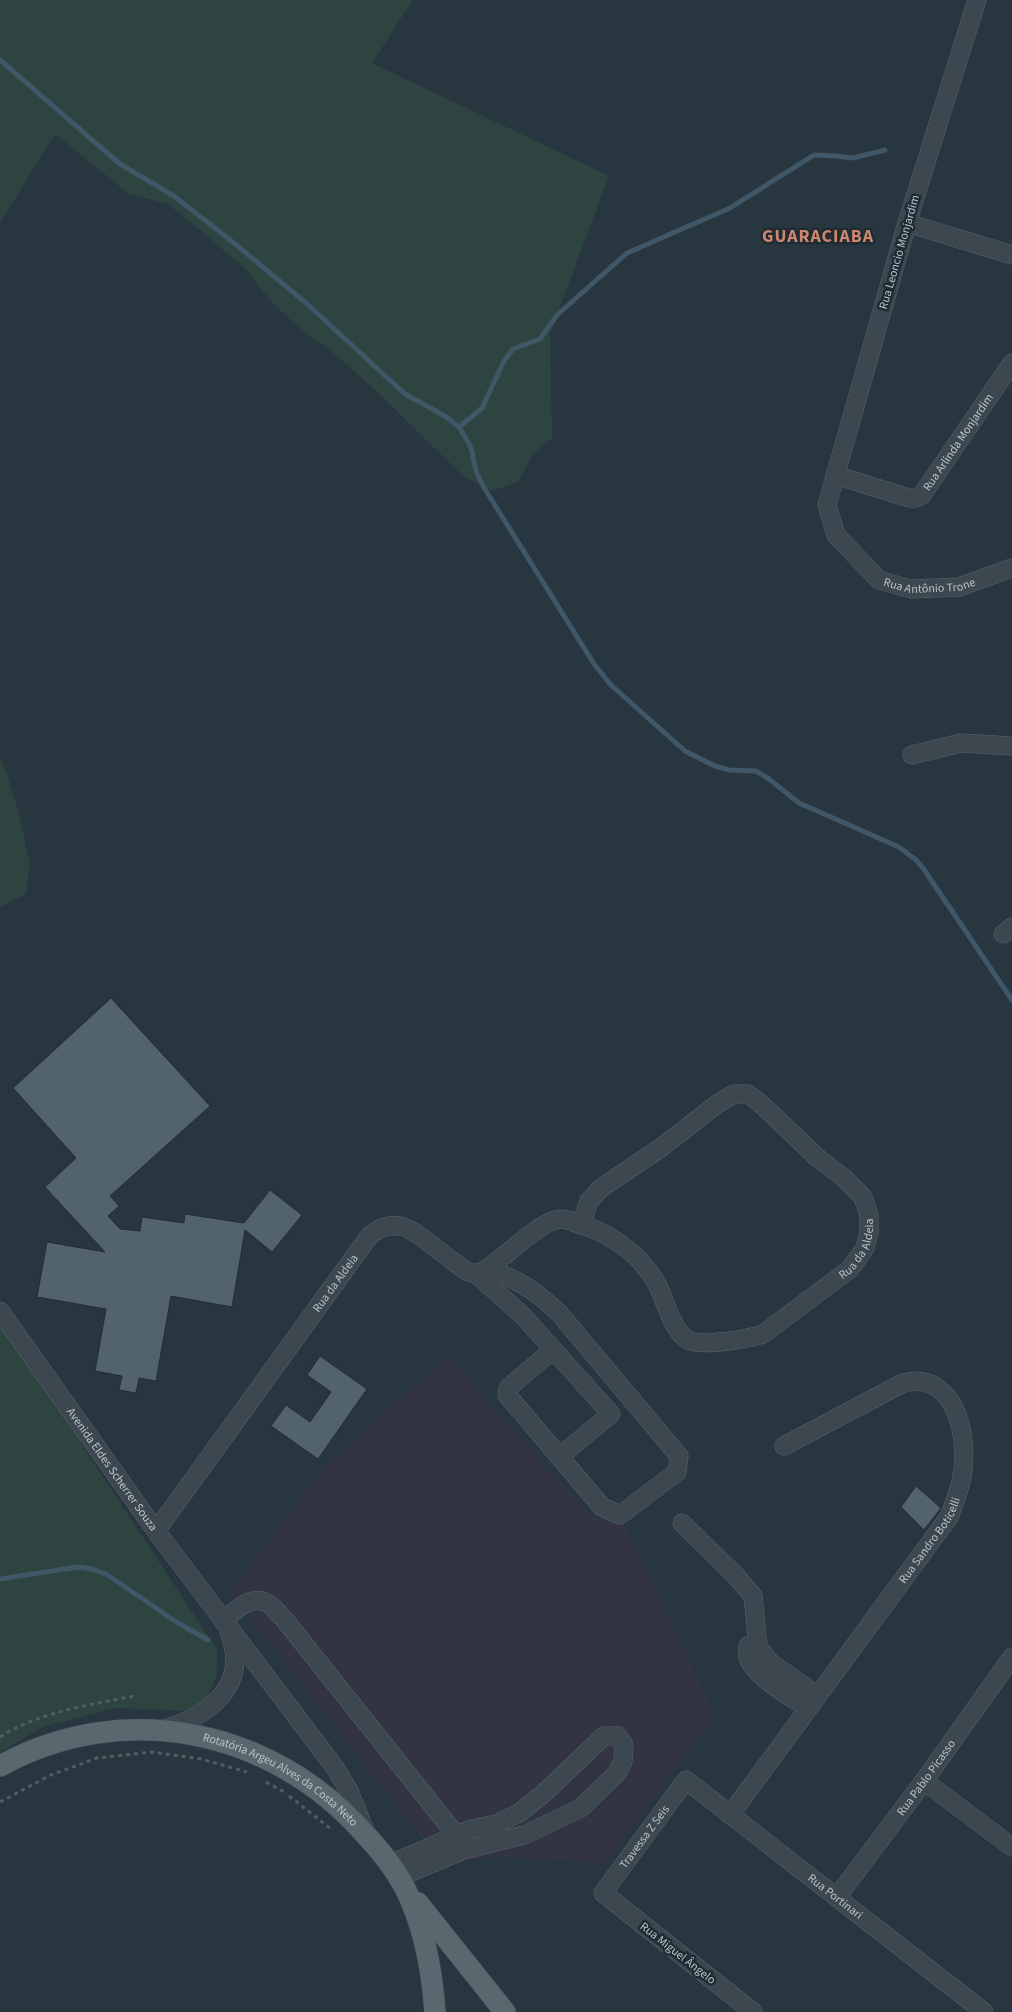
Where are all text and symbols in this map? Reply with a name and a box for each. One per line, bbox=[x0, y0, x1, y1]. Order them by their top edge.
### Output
street label: Rua Leoncio Monjardim bbox=[875, 193, 924, 311]
district label: GUARACIABA bbox=[762, 224, 874, 249]
street label: Rua Arlinda Monjardim bbox=[919, 390, 998, 495]
street label: Rua Antônio Trone bbox=[881, 574, 978, 598]
street label: Rua da Aldeia bbox=[835, 1218, 878, 1284]
street label: Rua da Aldeia bbox=[309, 1251, 363, 1316]
street label: Avenida Eldes Scherrer Souza bbox=[62, 1404, 161, 1535]
street label: Rua Sandro Boticelli bbox=[895, 1495, 965, 1587]
street label: Rotatória Argeu Alves da Costa Neto bbox=[201, 1729, 362, 1830]
street label: Rua Pablo Picasso bbox=[893, 1736, 960, 1819]
street label: Travessa Z Seis bbox=[615, 1802, 674, 1873]
street label: Rua Portinari bbox=[804, 1870, 866, 1924]
street label: Rua Miguel Ângelo bbox=[636, 1918, 719, 1988]

